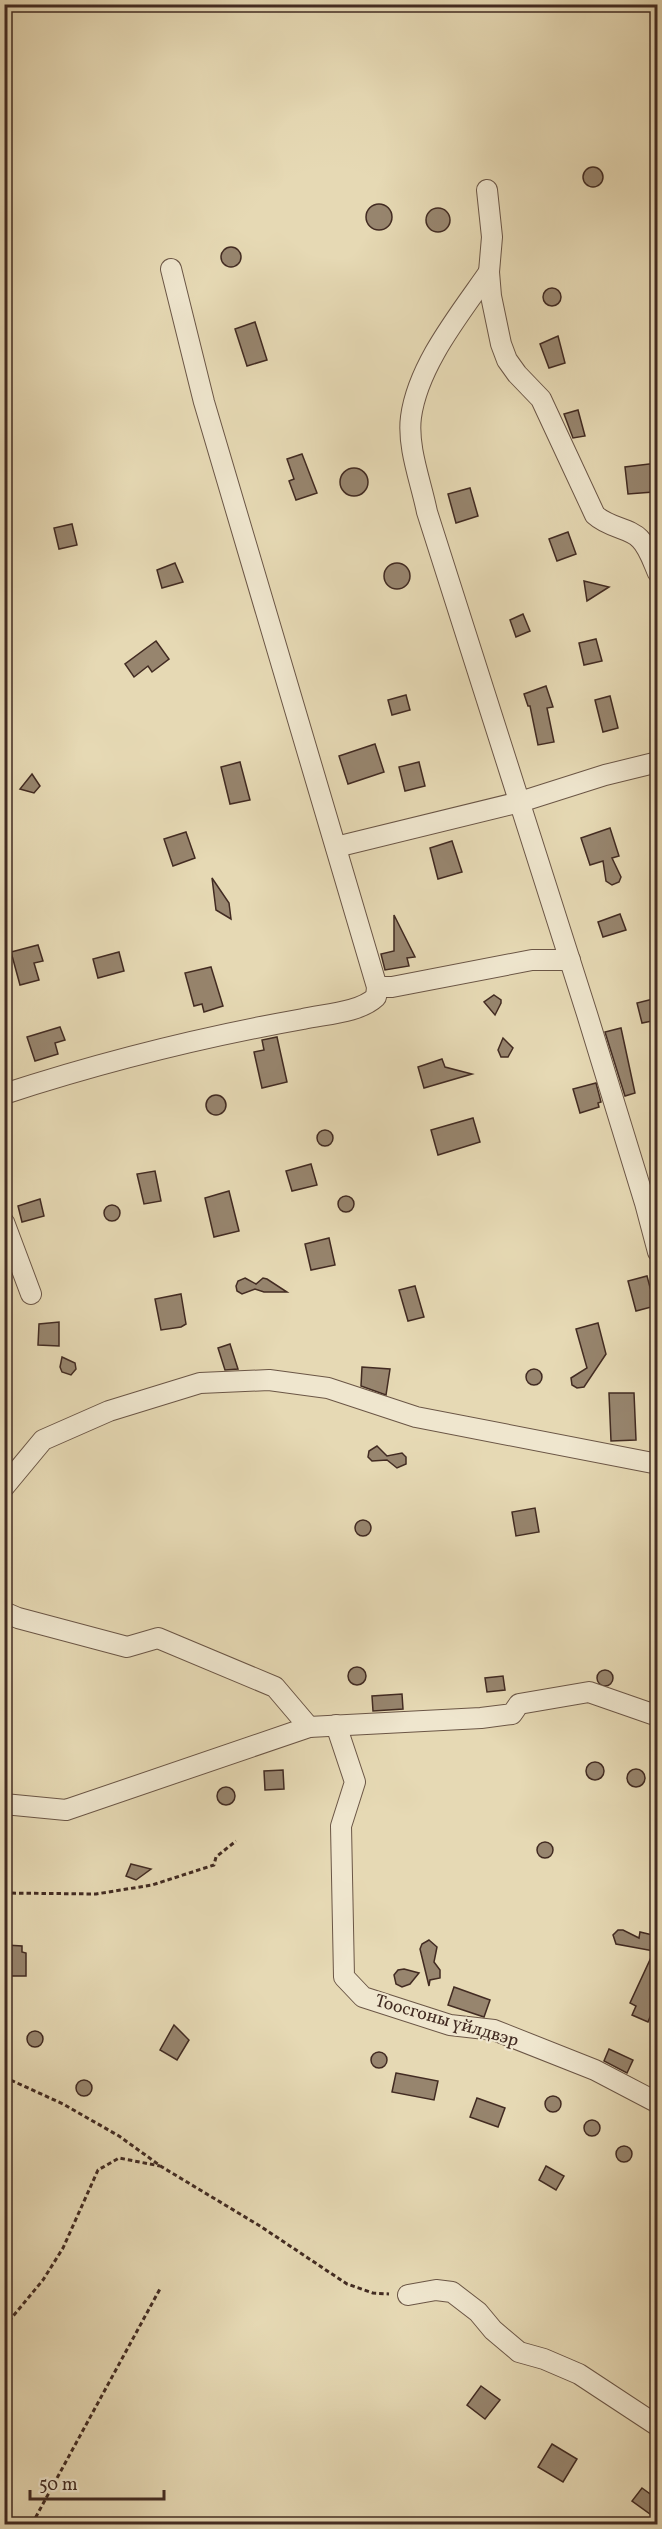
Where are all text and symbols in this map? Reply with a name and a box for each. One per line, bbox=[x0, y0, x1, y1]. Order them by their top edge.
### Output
street label: Тоосгоны үйлдвэр bbox=[372, 1989, 521, 2054]
scale bar bbox=[30, 2463, 164, 2501]
text: 50 m bbox=[39, 2473, 78, 2498]

